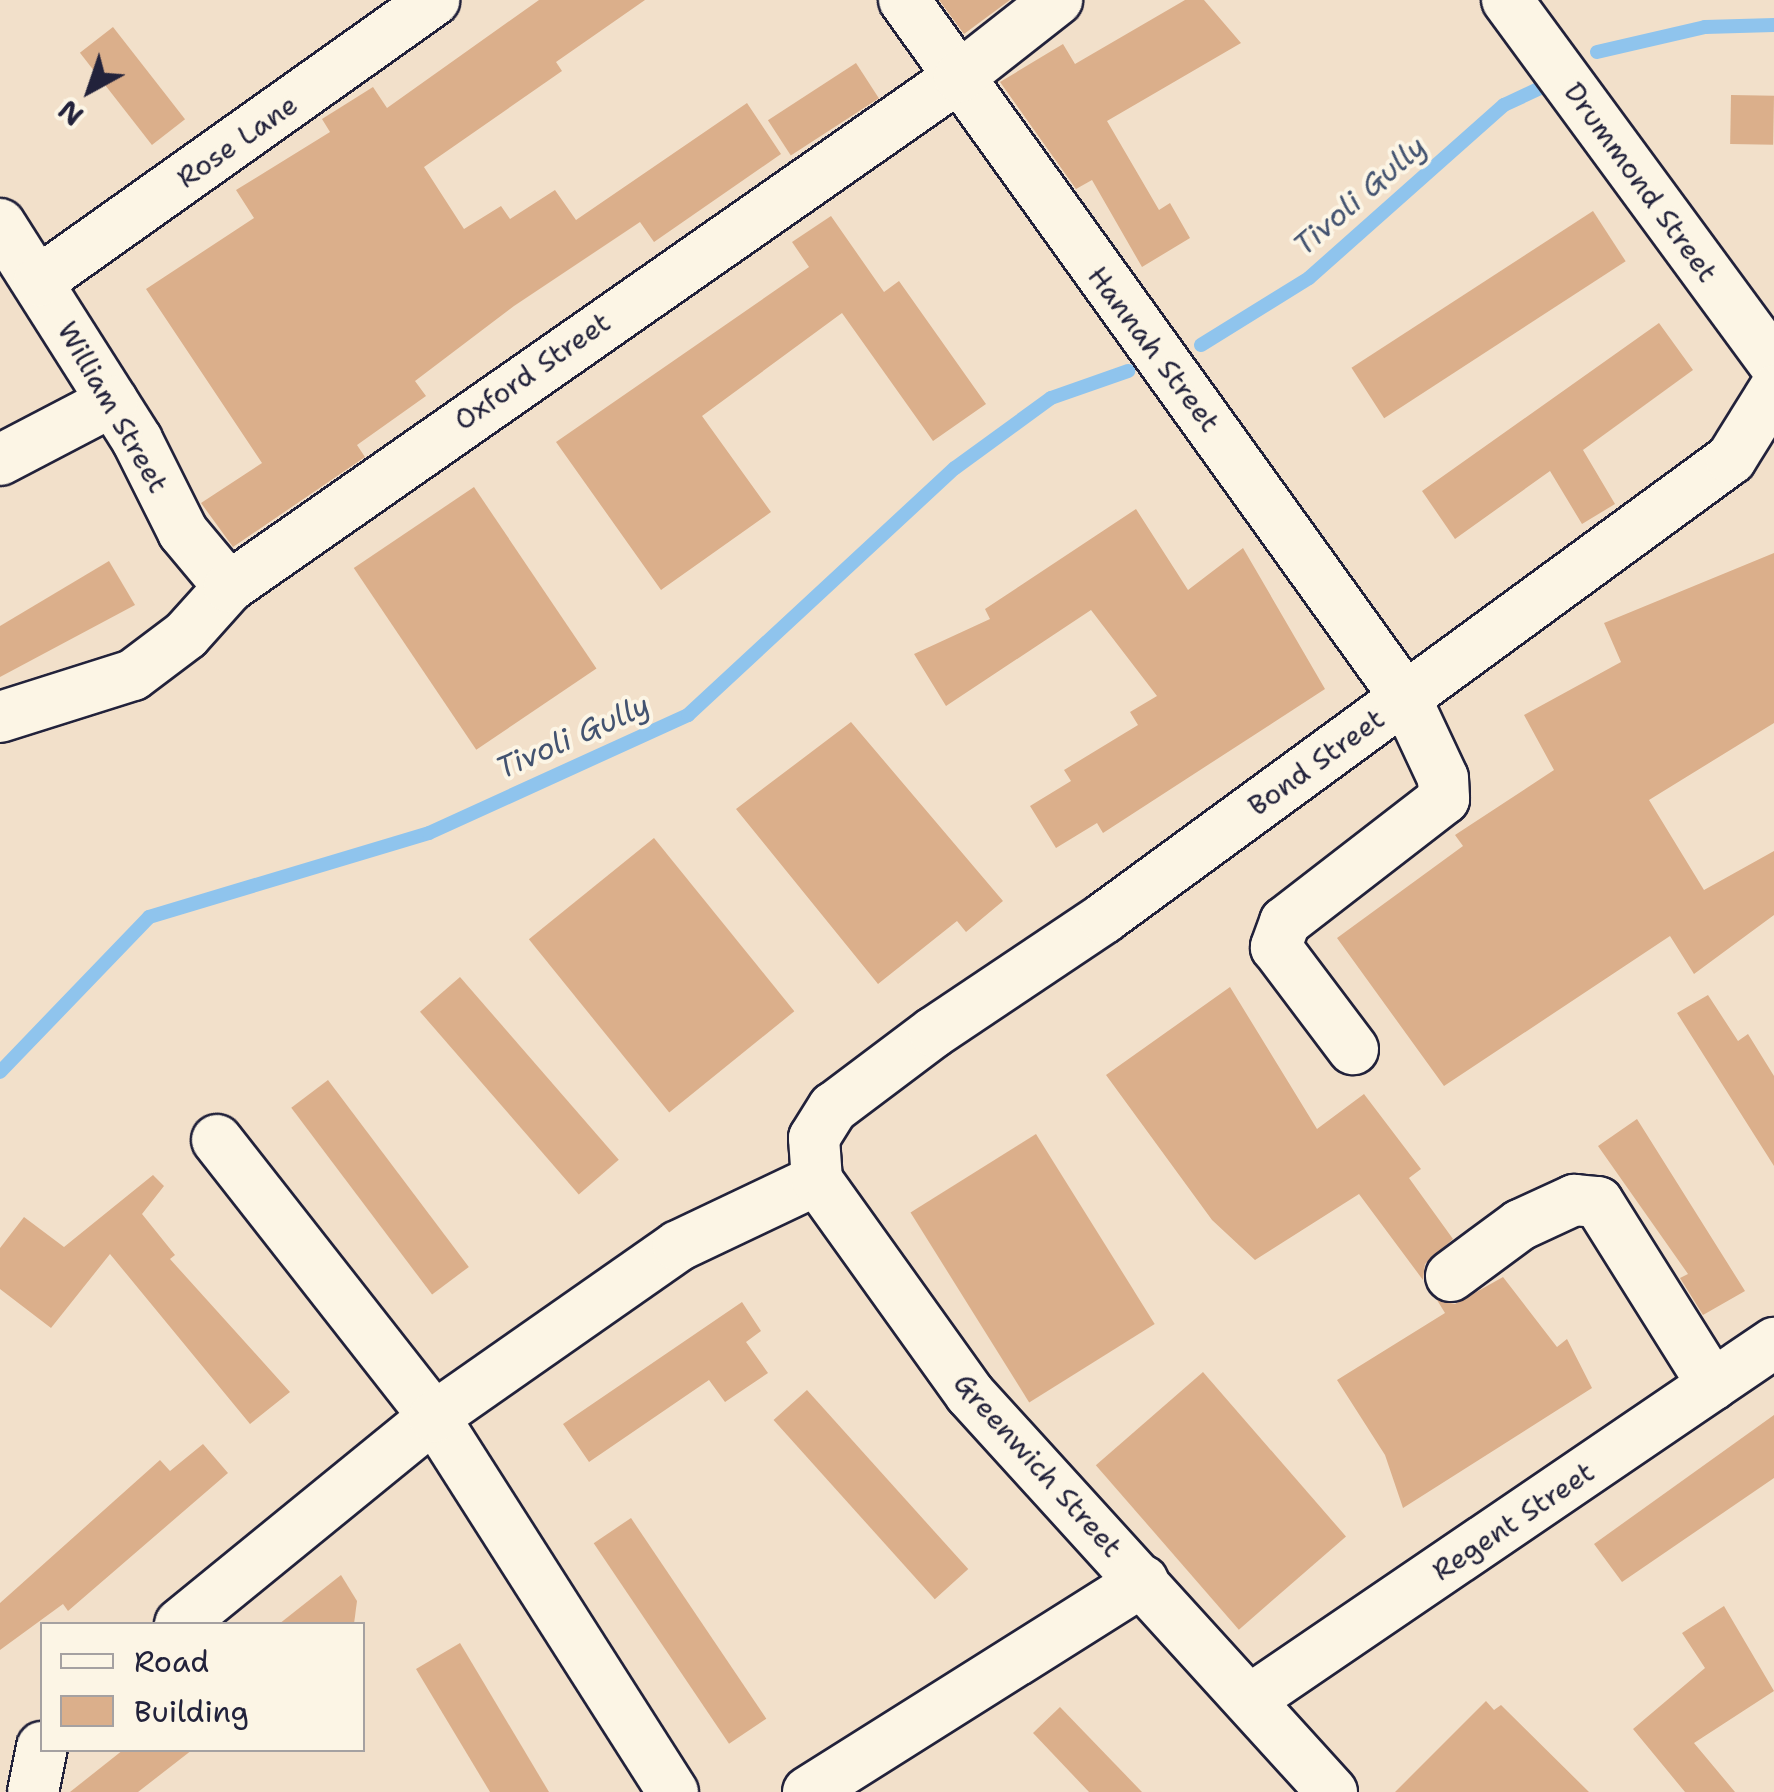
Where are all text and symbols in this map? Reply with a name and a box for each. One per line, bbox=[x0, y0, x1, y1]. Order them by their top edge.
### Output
north arrow bbox=[40, 40, 140, 140]
street label: Drummond Street bbox=[1557, 76, 1725, 288]
street label: Rose Lane bbox=[170, 87, 304, 195]
text: N bbox=[50, 91, 91, 135]
water label: Tivoli Gully bbox=[1286, 129, 1434, 263]
street label: Hannah Street bbox=[1081, 260, 1227, 438]
street label: Oxford Street bbox=[448, 305, 616, 437]
street label: William Street bbox=[50, 315, 176, 499]
water label: Tivoli Gully bbox=[491, 687, 655, 787]
street label: Bond Street bbox=[1241, 701, 1391, 823]
street label: Greenwich Street bbox=[947, 1366, 1129, 1564]
street label: Regent Street bbox=[1426, 1455, 1600, 1587]
legend bbox=[40, 1622, 365, 1752]
text: Road bbox=[134, 1641, 209, 1682]
text: Building bbox=[134, 1691, 249, 1732]

